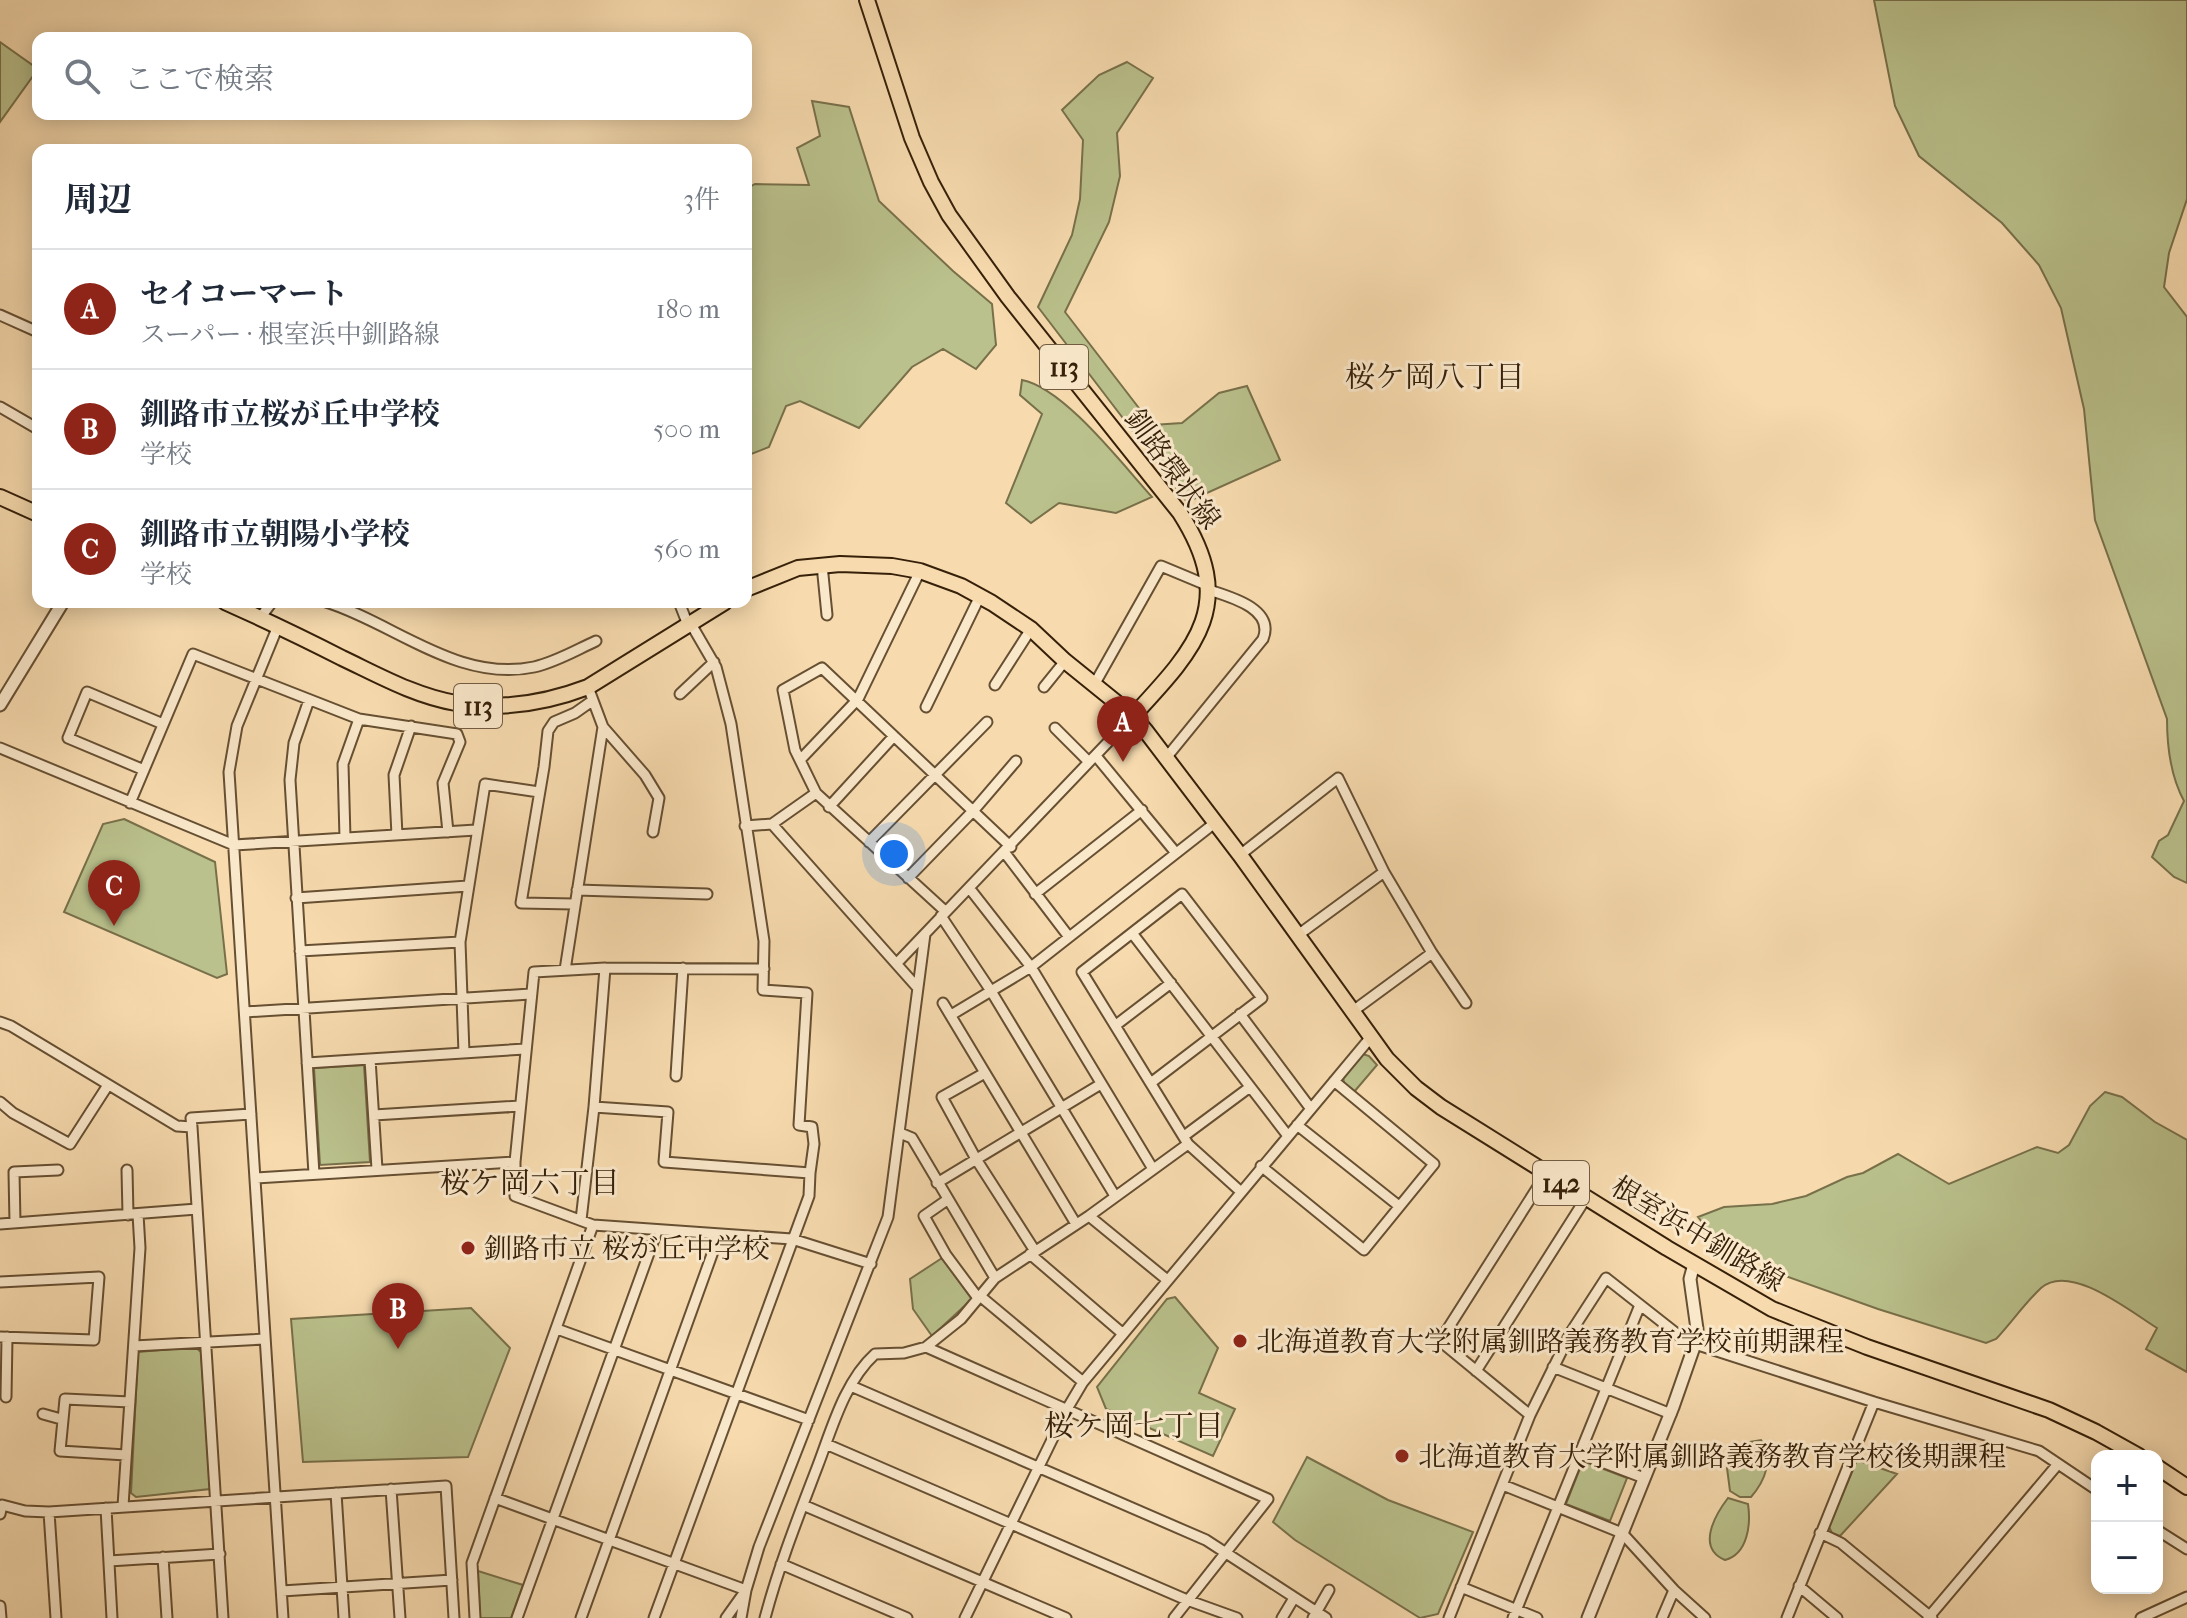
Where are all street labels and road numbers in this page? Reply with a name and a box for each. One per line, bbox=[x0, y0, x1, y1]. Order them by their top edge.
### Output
road number: 113 bbox=[1040, 345, 1088, 389]
street label: 釧路環状線 bbox=[1119, 403, 1227, 535]
road number: 113 bbox=[454, 684, 502, 728]
road number: 142 bbox=[1533, 1161, 1589, 1205]
street label: 根室浜中釧路線 bbox=[1605, 1169, 1791, 1299]

